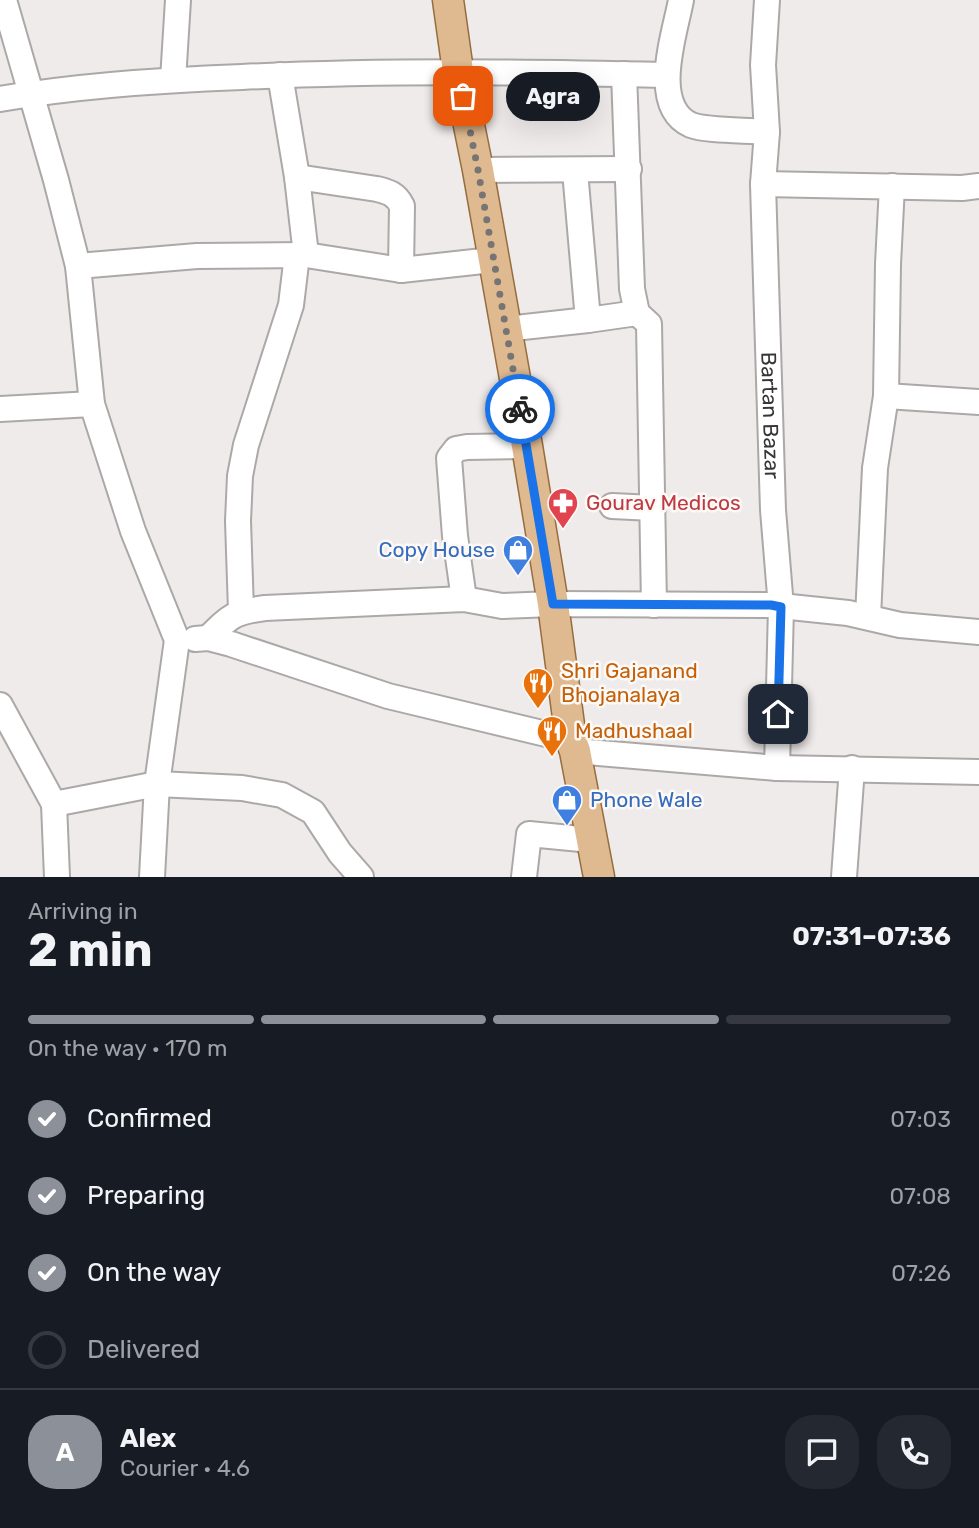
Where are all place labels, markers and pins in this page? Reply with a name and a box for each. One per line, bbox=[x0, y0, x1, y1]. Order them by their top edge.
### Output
pin bbox=[433, 66, 493, 126]
callout: Agra bbox=[505, 72, 600, 120]
pharmacy icon: Gourav Medicos bbox=[546, 486, 580, 530]
place label: Gourav Medicos bbox=[586, 490, 741, 515]
shop icon: Copy House bbox=[501, 533, 535, 577]
place label: Copy House bbox=[379, 537, 495, 562]
place label: Shri Gajanand Bhojanalaya bbox=[561, 658, 698, 707]
restaurant icon: Shri Gajanand Bhojanalaya bbox=[521, 666, 555, 710]
pin bbox=[748, 684, 808, 744]
restaurant icon: Madhushaal bbox=[535, 714, 569, 758]
place label: Madhushaal bbox=[575, 718, 693, 743]
shop icon: Phone Wale bbox=[550, 783, 584, 827]
place label: Phone Wale bbox=[590, 787, 702, 812]

